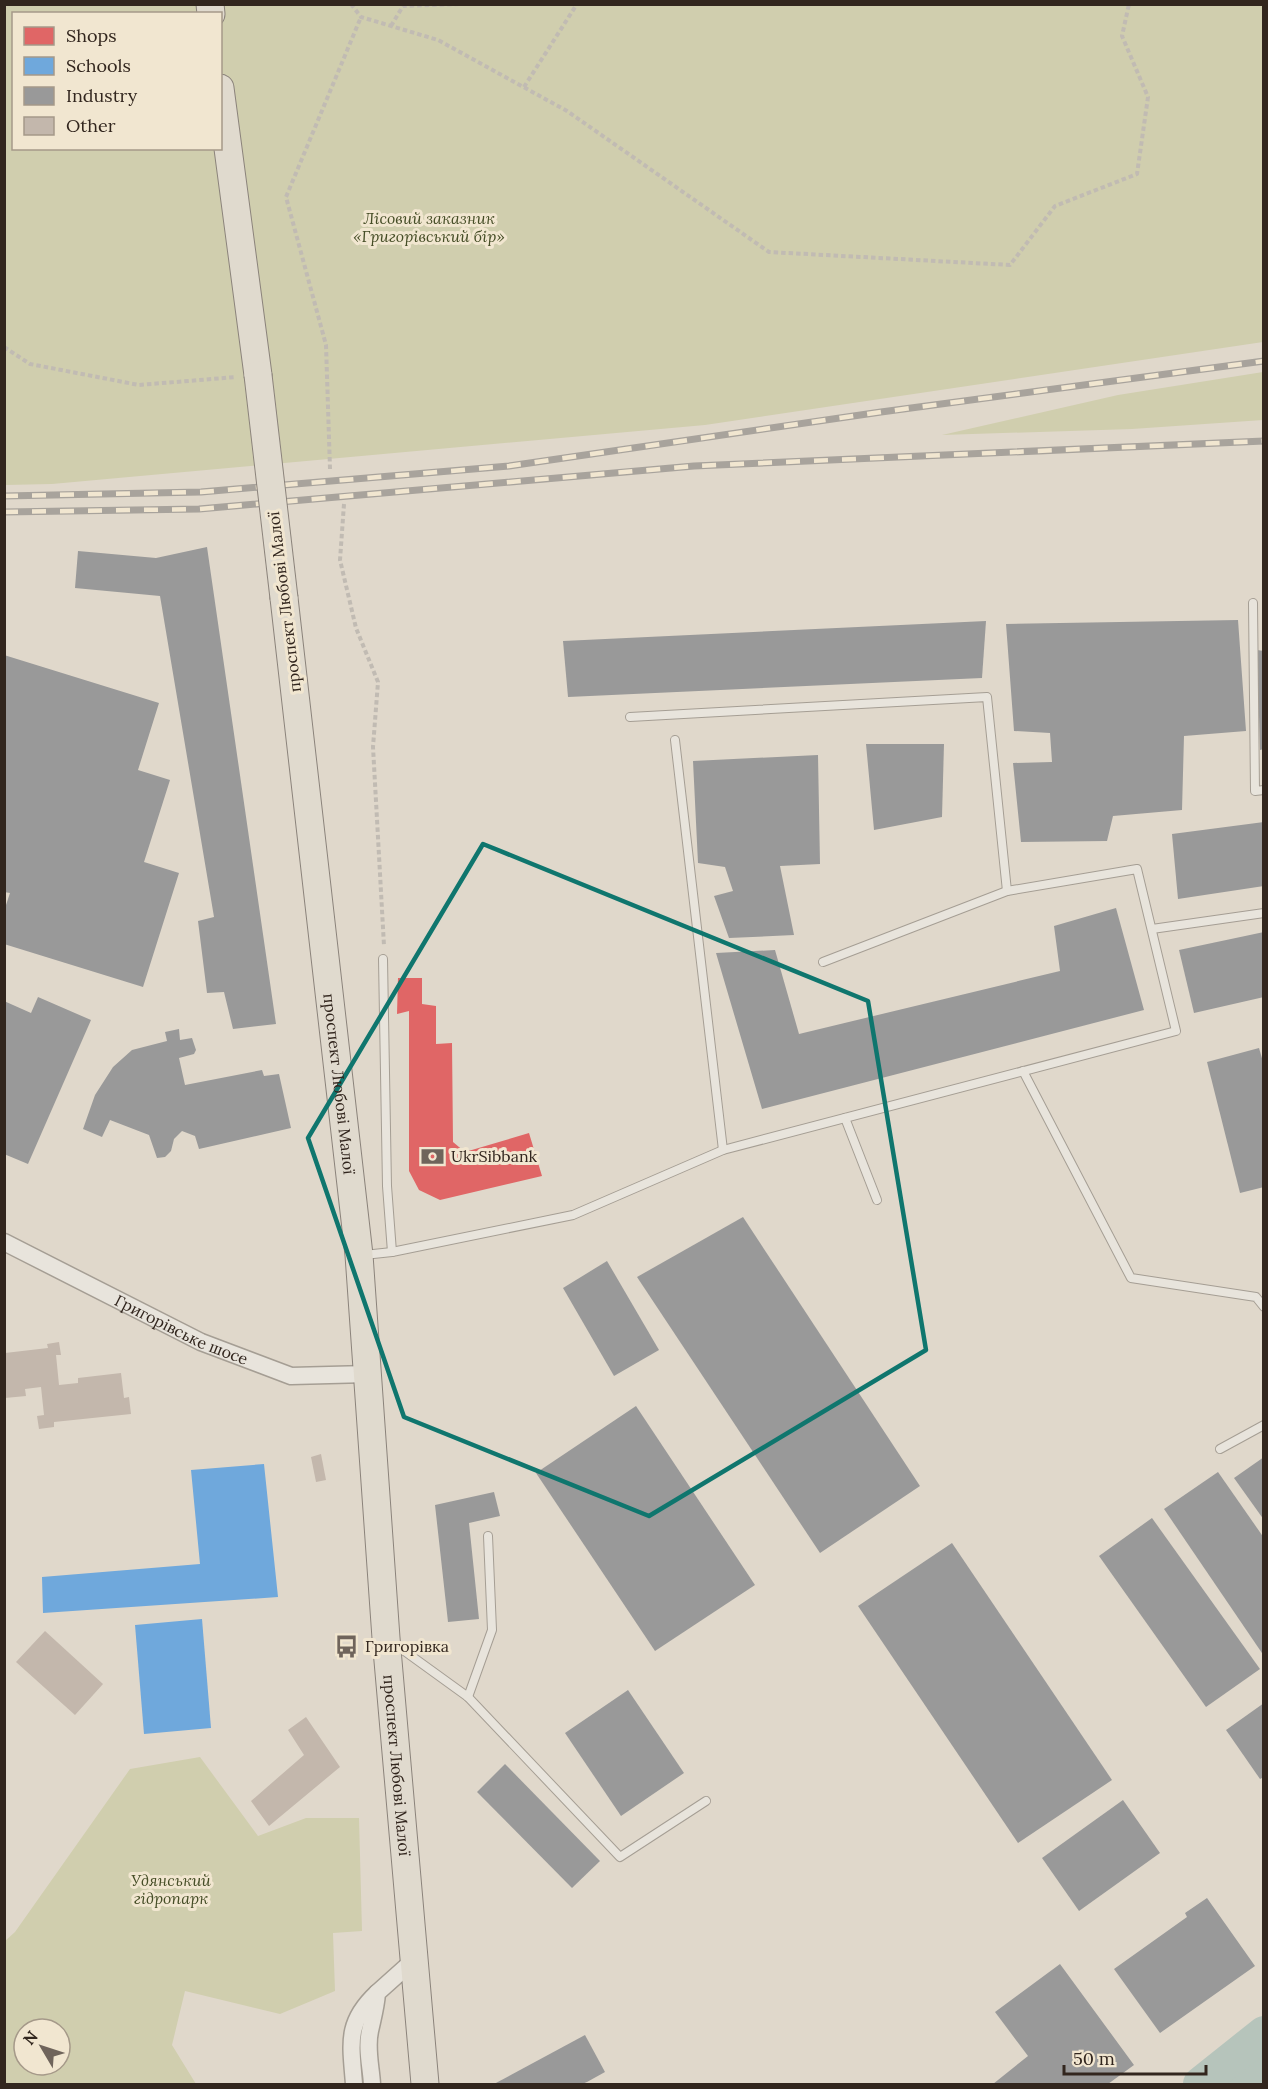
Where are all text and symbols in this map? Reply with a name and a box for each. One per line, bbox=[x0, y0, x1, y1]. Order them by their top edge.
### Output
legend bbox=[12, 12, 222, 150]
text: Shops bbox=[66, 24, 117, 47]
text: Schools bbox=[66, 54, 131, 77]
text: Industry bbox=[66, 84, 138, 107]
text: Other bbox=[66, 114, 116, 137]
park label: Лісовий заказник «Григорівський бір» bbox=[353, 208, 505, 246]
street label: проспект Любові Малої bbox=[263, 510, 305, 694]
street label: проспект Любові Малої bbox=[319, 992, 360, 1176]
bank icon: UkrSibbank bbox=[420, 1143, 446, 1169]
place label: UkrSibbank bbox=[451, 1146, 538, 1166]
street label: Григорівське шосе bbox=[111, 1290, 251, 1369]
bus stop icon: Григорівка bbox=[334, 1633, 360, 1659]
place label: Григорівка bbox=[365, 1636, 449, 1656]
street label: проспект Любові Малої bbox=[379, 1674, 415, 1857]
park label: Удянський гідропарк bbox=[131, 1870, 211, 1908]
north arrow bbox=[12, 2017, 72, 2077]
text: N bbox=[19, 2026, 42, 2049]
scale bar bbox=[1064, 2038, 1206, 2076]
text: 50 m bbox=[1073, 2047, 1115, 2070]

